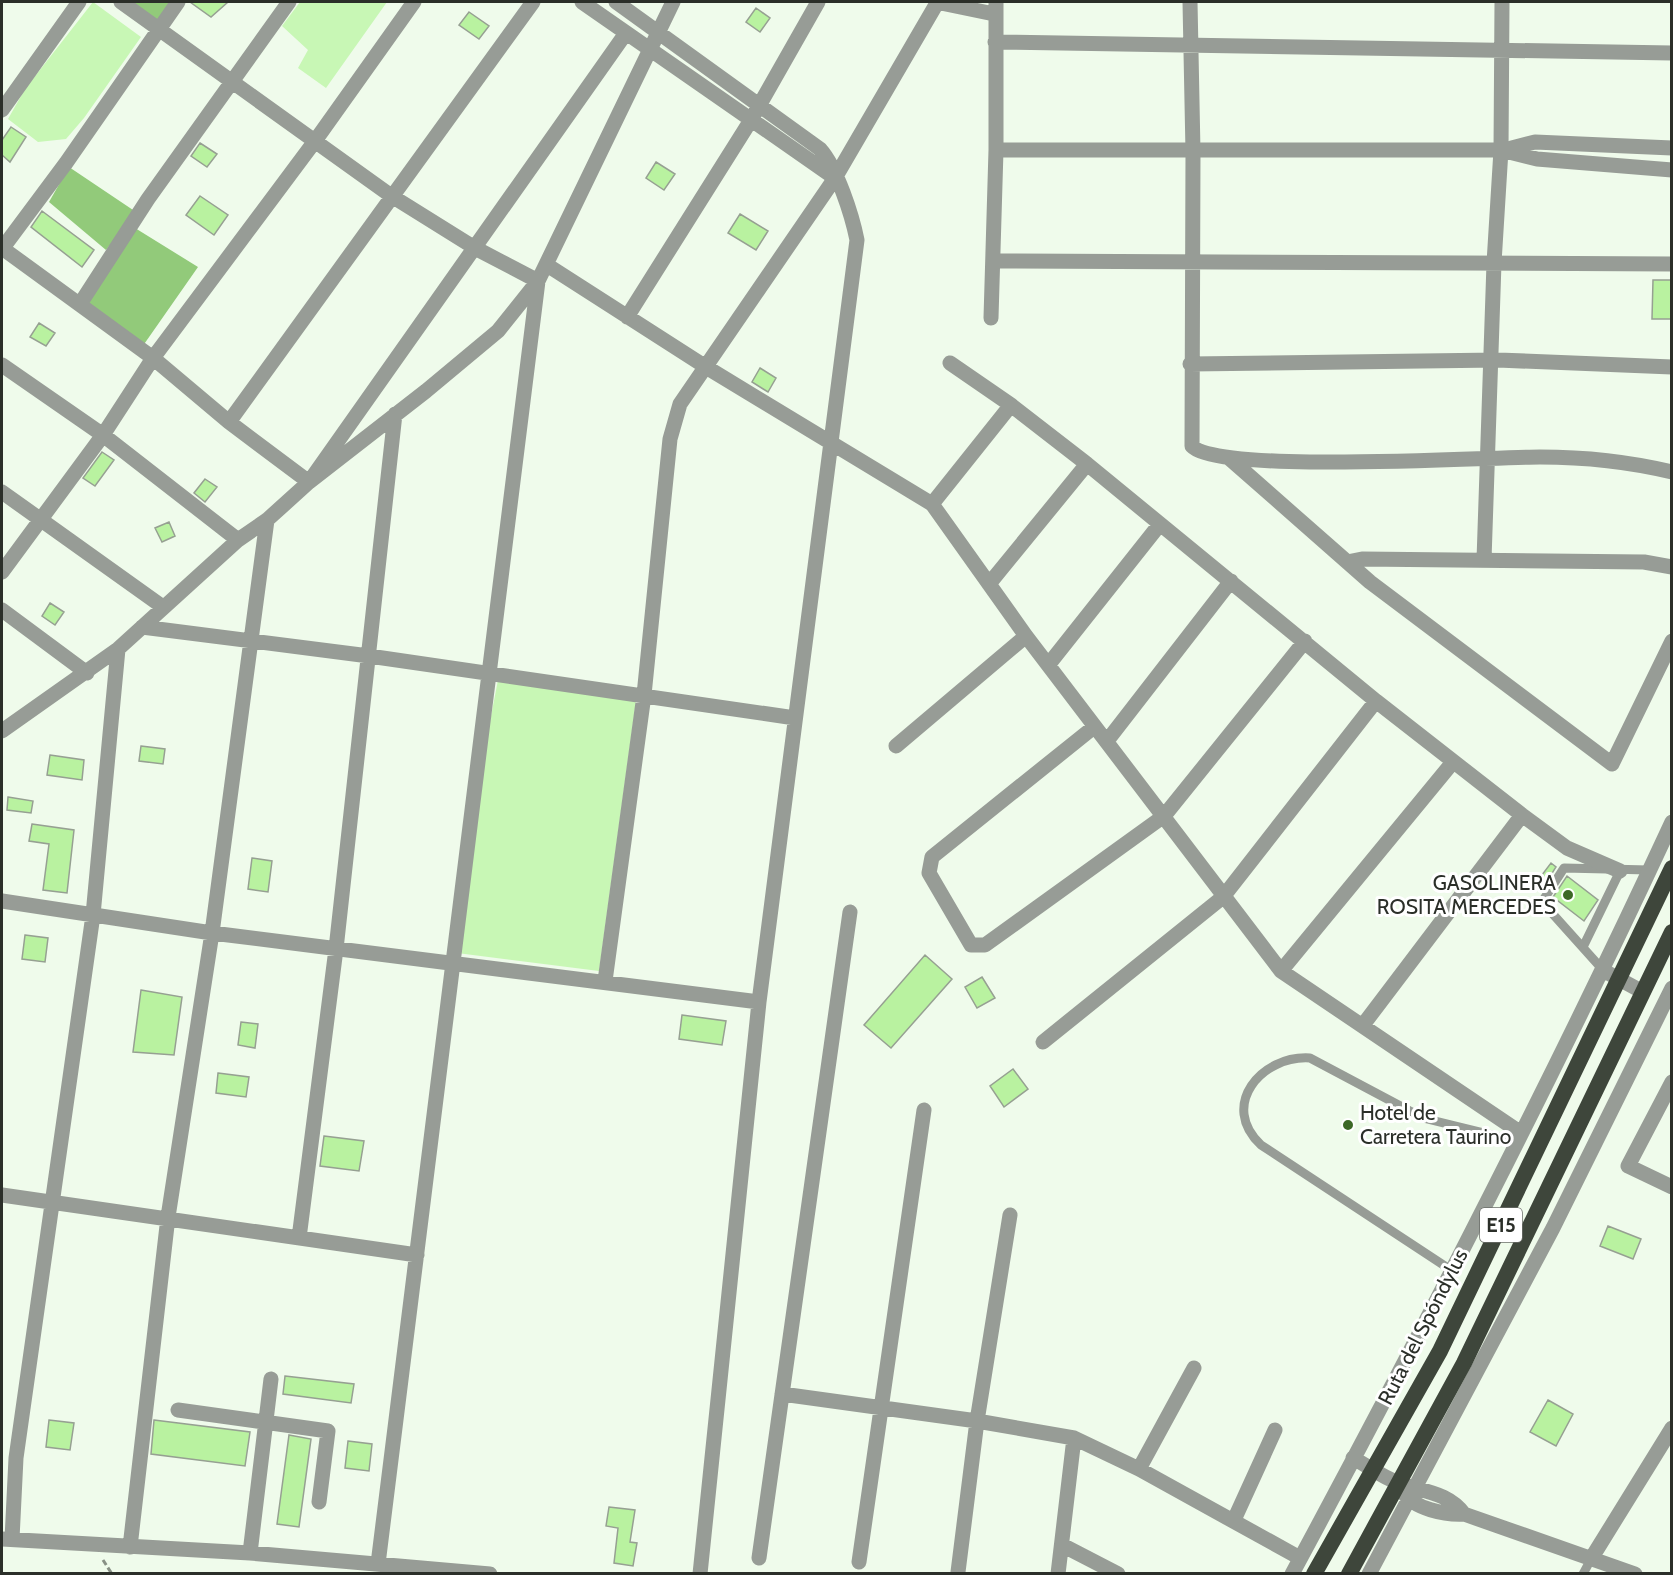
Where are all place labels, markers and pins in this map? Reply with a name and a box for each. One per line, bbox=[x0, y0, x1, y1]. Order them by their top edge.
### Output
place label: GASOLINERA ROSITA MERCEDES bbox=[1377, 870, 1556, 919]
marker: GASOLINERA ROSITA MERCEDES bbox=[1561, 888, 1575, 902]
place label: Hotel de Carretera Taurino bbox=[1360, 1100, 1511, 1149]
marker: Hotel de Carretera Taurino bbox=[1341, 1118, 1355, 1132]

